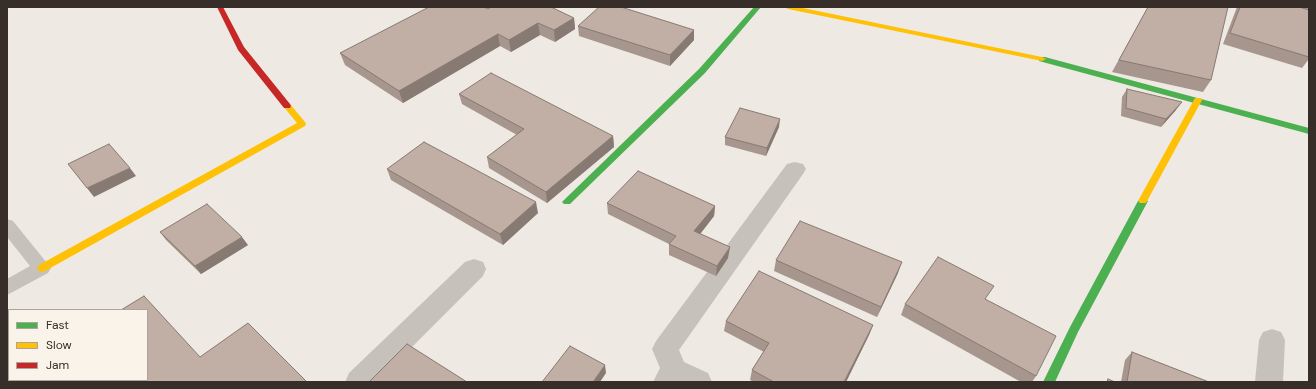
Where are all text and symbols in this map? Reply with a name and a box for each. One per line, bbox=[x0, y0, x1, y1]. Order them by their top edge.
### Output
legend bbox=[8, 309, 148, 381]
text: Fast bbox=[46, 317, 69, 333]
text: Slow bbox=[46, 337, 72, 353]
text: Jam bbox=[46, 357, 69, 373]

